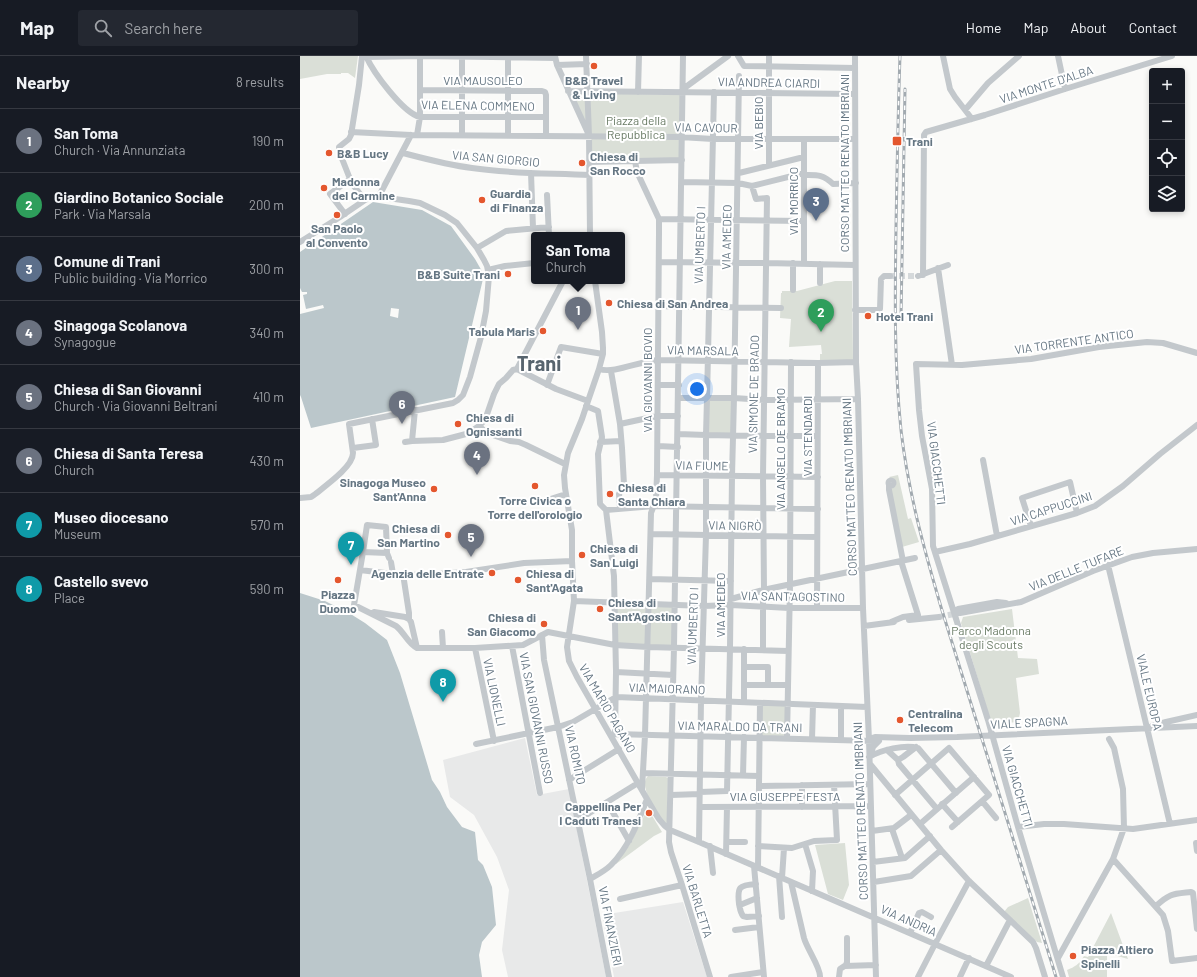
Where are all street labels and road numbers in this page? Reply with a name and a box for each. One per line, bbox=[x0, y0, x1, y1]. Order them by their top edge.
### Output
street label: VIA MONTE D'ALBA bbox=[998, 62, 1094, 106]
street label: VIA MAUSOLEO bbox=[443, 73, 523, 87]
street label: VIA ANDREA CIARDI bbox=[718, 74, 820, 90]
street label: CORSO MATTEO RENATO IMBRIANI bbox=[837, 74, 851, 252]
street label: VIA ELENA COMMENO bbox=[421, 97, 535, 113]
street label: VIA BEBIO bbox=[751, 97, 765, 149]
street label: VIA CAVOUR bbox=[674, 119, 738, 135]
street label: VIA SAN GIORGIO bbox=[452, 147, 540, 169]
street label: VIA MORRICO bbox=[786, 167, 800, 235]
street label: VIA AMEDEO bbox=[718, 204, 734, 270]
street label: VIA UMBERTO I bbox=[691, 206, 707, 284]
street label: VIA TORRENTE ANTICO bbox=[1014, 326, 1134, 356]
street label: VIA GIOVANNI BOVIO bbox=[640, 327, 654, 433]
street label: VIA SIMONE DE BRADO bbox=[745, 335, 761, 453]
street label: VIA MARSALA bbox=[667, 342, 739, 358]
street label: VIA ANGELO DE BRAMO bbox=[773, 388, 787, 510]
street label: VIA STENDARDI bbox=[800, 396, 814, 476]
street label: CORSO MATTEO RENATO IMBRIANI bbox=[839, 398, 859, 576]
street label: VIA GIACCHETTI bbox=[925, 421, 949, 505]
street label: VIA FIUME bbox=[675, 458, 729, 472]
street label: VIA CAPPUCCINI bbox=[1008, 488, 1094, 528]
street label: VIA NIGRÒ bbox=[708, 518, 762, 532]
street label: VIA DELLE TUFARE bbox=[1027, 543, 1125, 593]
street label: VIA AMEDEO bbox=[713, 572, 727, 638]
street label: VIA UMBERTO I bbox=[684, 587, 700, 665]
street label: VIA SANT'AGOSTINO bbox=[741, 588, 845, 604]
street label: VIA SAN GIOVANNI RUSSO bbox=[517, 651, 557, 785]
street label: VIALE EUROPA bbox=[1134, 652, 1166, 732]
street label: VIA LIONELLI bbox=[481, 657, 509, 727]
street label: VIA MARIO PAGANO bbox=[577, 661, 639, 755]
street label: VIA MAIORANO bbox=[628, 680, 706, 696]
street label: VIALE SPAGNA bbox=[990, 713, 1068, 731]
street label: VIA MARALDO DA TRANI bbox=[677, 718, 803, 734]
street label: CORSO MATTEO RENATO IMBRIANI bbox=[850, 722, 870, 900]
street label: VIA ROMITO bbox=[563, 724, 589, 786]
street label: VIA GIACCHETTI bbox=[1000, 744, 1036, 828]
street label: VIA GIUSEPPE FESTA bbox=[730, 789, 840, 803]
street label: VIA BARLETTA bbox=[680, 863, 716, 939]
street label: VIA FINANZIERI bbox=[596, 885, 626, 967]
street label: VIA ANDRIA bbox=[879, 901, 939, 939]

